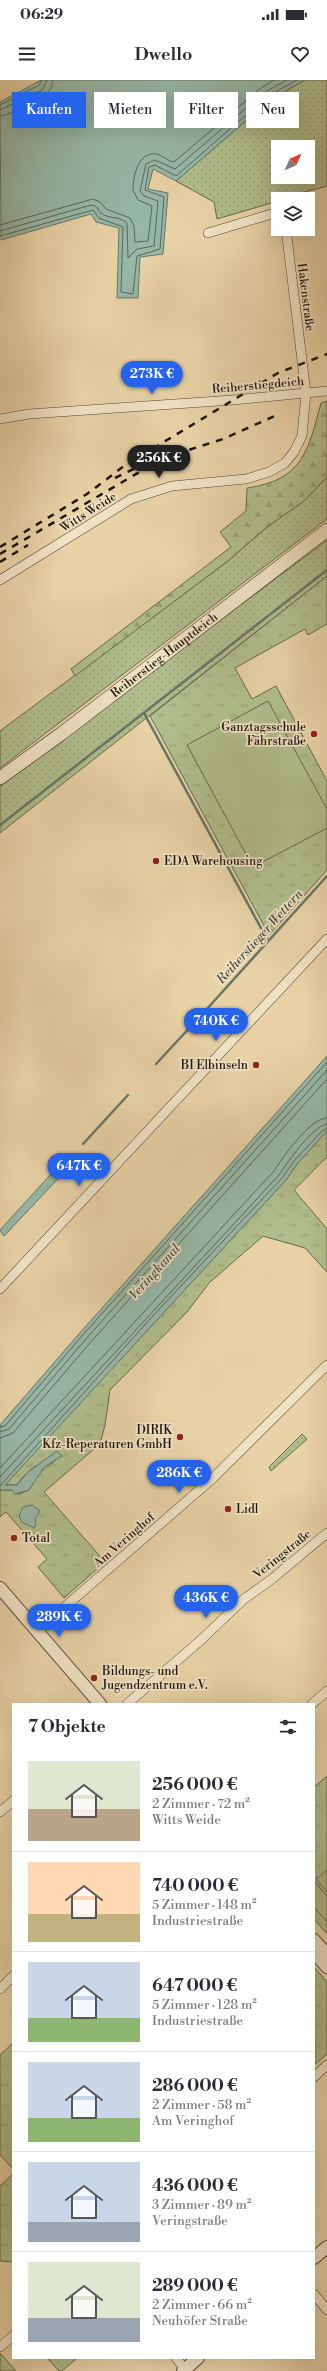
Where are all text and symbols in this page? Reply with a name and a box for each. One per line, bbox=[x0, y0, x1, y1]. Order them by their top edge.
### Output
text: 06:29 bbox=[20, 5, 63, 24]
icon: menu bbox=[16, 43, 38, 65]
text: Dwello bbox=[135, 43, 192, 66]
icon: heart bbox=[289, 43, 311, 65]
chip: Kaufen bbox=[12, 92, 86, 128]
chip: Mieten bbox=[94, 92, 166, 128]
chip: Filter bbox=[174, 92, 238, 128]
chip: Neu bbox=[246, 92, 299, 128]
north arrow bbox=[271, 140, 315, 184]
map controls bbox=[271, 140, 315, 236]
button: layers bbox=[271, 192, 315, 236]
street label: Hakenstraße bbox=[294, 262, 317, 332]
pin: 273K € bbox=[119, 361, 185, 395]
text: 273K € bbox=[130, 366, 174, 382]
street label: Reiherstiegdeich bbox=[211, 374, 305, 397]
pin: 256K € bbox=[126, 445, 192, 479]
text: 256K € bbox=[136, 450, 182, 466]
street label: Witts Weide bbox=[57, 489, 119, 536]
street label: Reiherstieg-Hauptdeich bbox=[108, 610, 221, 701]
place label: Ganztagsschule Fährstraße bbox=[221, 720, 306, 749]
marker: Ganztagsschule Fährstraße bbox=[309, 729, 319, 739]
place label: EDA Warehousing bbox=[164, 854, 263, 869]
marker: EDA Warehousing bbox=[151, 856, 161, 866]
water label: Reiherstieger Wettern bbox=[213, 886, 307, 988]
pin: 740K € bbox=[183, 1008, 249, 1042]
text: 740K € bbox=[193, 1013, 239, 1029]
place label: BI Elbinseln bbox=[180, 1058, 248, 1073]
marker: BI Elbinseln bbox=[251, 1060, 261, 1070]
pin: 647K € bbox=[46, 1153, 112, 1187]
text: 647K € bbox=[56, 1158, 102, 1174]
water label: Veringkanal bbox=[126, 1240, 184, 1303]
place label: DIRIK Kfz-Reperaturen GmbH bbox=[42, 1423, 173, 1452]
marker: DIRIK Kfz-Reperaturen GmbH bbox=[175, 1432, 185, 1442]
pin: 286K € bbox=[146, 1460, 212, 1494]
text: 286K € bbox=[156, 1465, 202, 1481]
place label: Lidl bbox=[236, 1502, 259, 1517]
marker: Lidl bbox=[223, 1504, 233, 1514]
street label: Am Veringhof bbox=[90, 1509, 158, 1572]
street label: Veringstraße bbox=[250, 1527, 314, 1583]
place label: Total bbox=[22, 1531, 51, 1546]
marker: Total bbox=[9, 1533, 19, 1543]
pin: 436K € bbox=[173, 1585, 239, 1619]
text: 436K € bbox=[183, 1590, 229, 1606]
pin: 289K € bbox=[26, 1604, 92, 1638]
text: 289K € bbox=[36, 1609, 82, 1625]
place label: Bildungs- und Jugendzentrum e.V. bbox=[101, 1664, 208, 1693]
marker: Bildungs- und Jugendzentrum e.V. bbox=[89, 1673, 99, 1683]
text: 7 Objekte bbox=[28, 1716, 106, 1738]
icon: filters bbox=[277, 1716, 299, 1738]
text: 256 000 € bbox=[152, 1774, 237, 1796]
icon: home bbox=[60, 1777, 108, 1825]
text: 2 Zimmer · 72 m² bbox=[152, 1796, 250, 1812]
text: Witts Weide bbox=[152, 1812, 221, 1828]
text: 740 000 € bbox=[152, 1875, 238, 1897]
icon: home bbox=[60, 1878, 108, 1926]
text: 5 Zimmer · 148 m² bbox=[152, 1897, 256, 1913]
text: Industriestraße bbox=[152, 1913, 243, 1929]
text: 647 000 € bbox=[152, 1975, 237, 1997]
icon: home bbox=[60, 1978, 108, 2026]
text: 5 Zimmer · 128 m² bbox=[152, 1997, 257, 2013]
text: Industriestraße bbox=[152, 2013, 243, 2029]
text: 286 000 € bbox=[152, 2075, 238, 2097]
icon: home bbox=[60, 2078, 108, 2126]
text: 2 Zimmer · 58 m² bbox=[152, 2097, 251, 2113]
text: Am Veringhof bbox=[152, 2113, 234, 2129]
text: 436 000 € bbox=[152, 2175, 238, 2197]
icon: home bbox=[60, 2178, 108, 2226]
text: 3 Zimmer · 89 m² bbox=[152, 2197, 252, 2213]
text: Veringstraße bbox=[152, 2213, 228, 2229]
text: 289 000 € bbox=[152, 2275, 238, 2297]
icon: home bbox=[60, 2278, 108, 2326]
text: 2 Zimmer · 66 m² bbox=[152, 2297, 252, 2313]
text: Neuhöfer Straße bbox=[152, 2313, 248, 2329]

